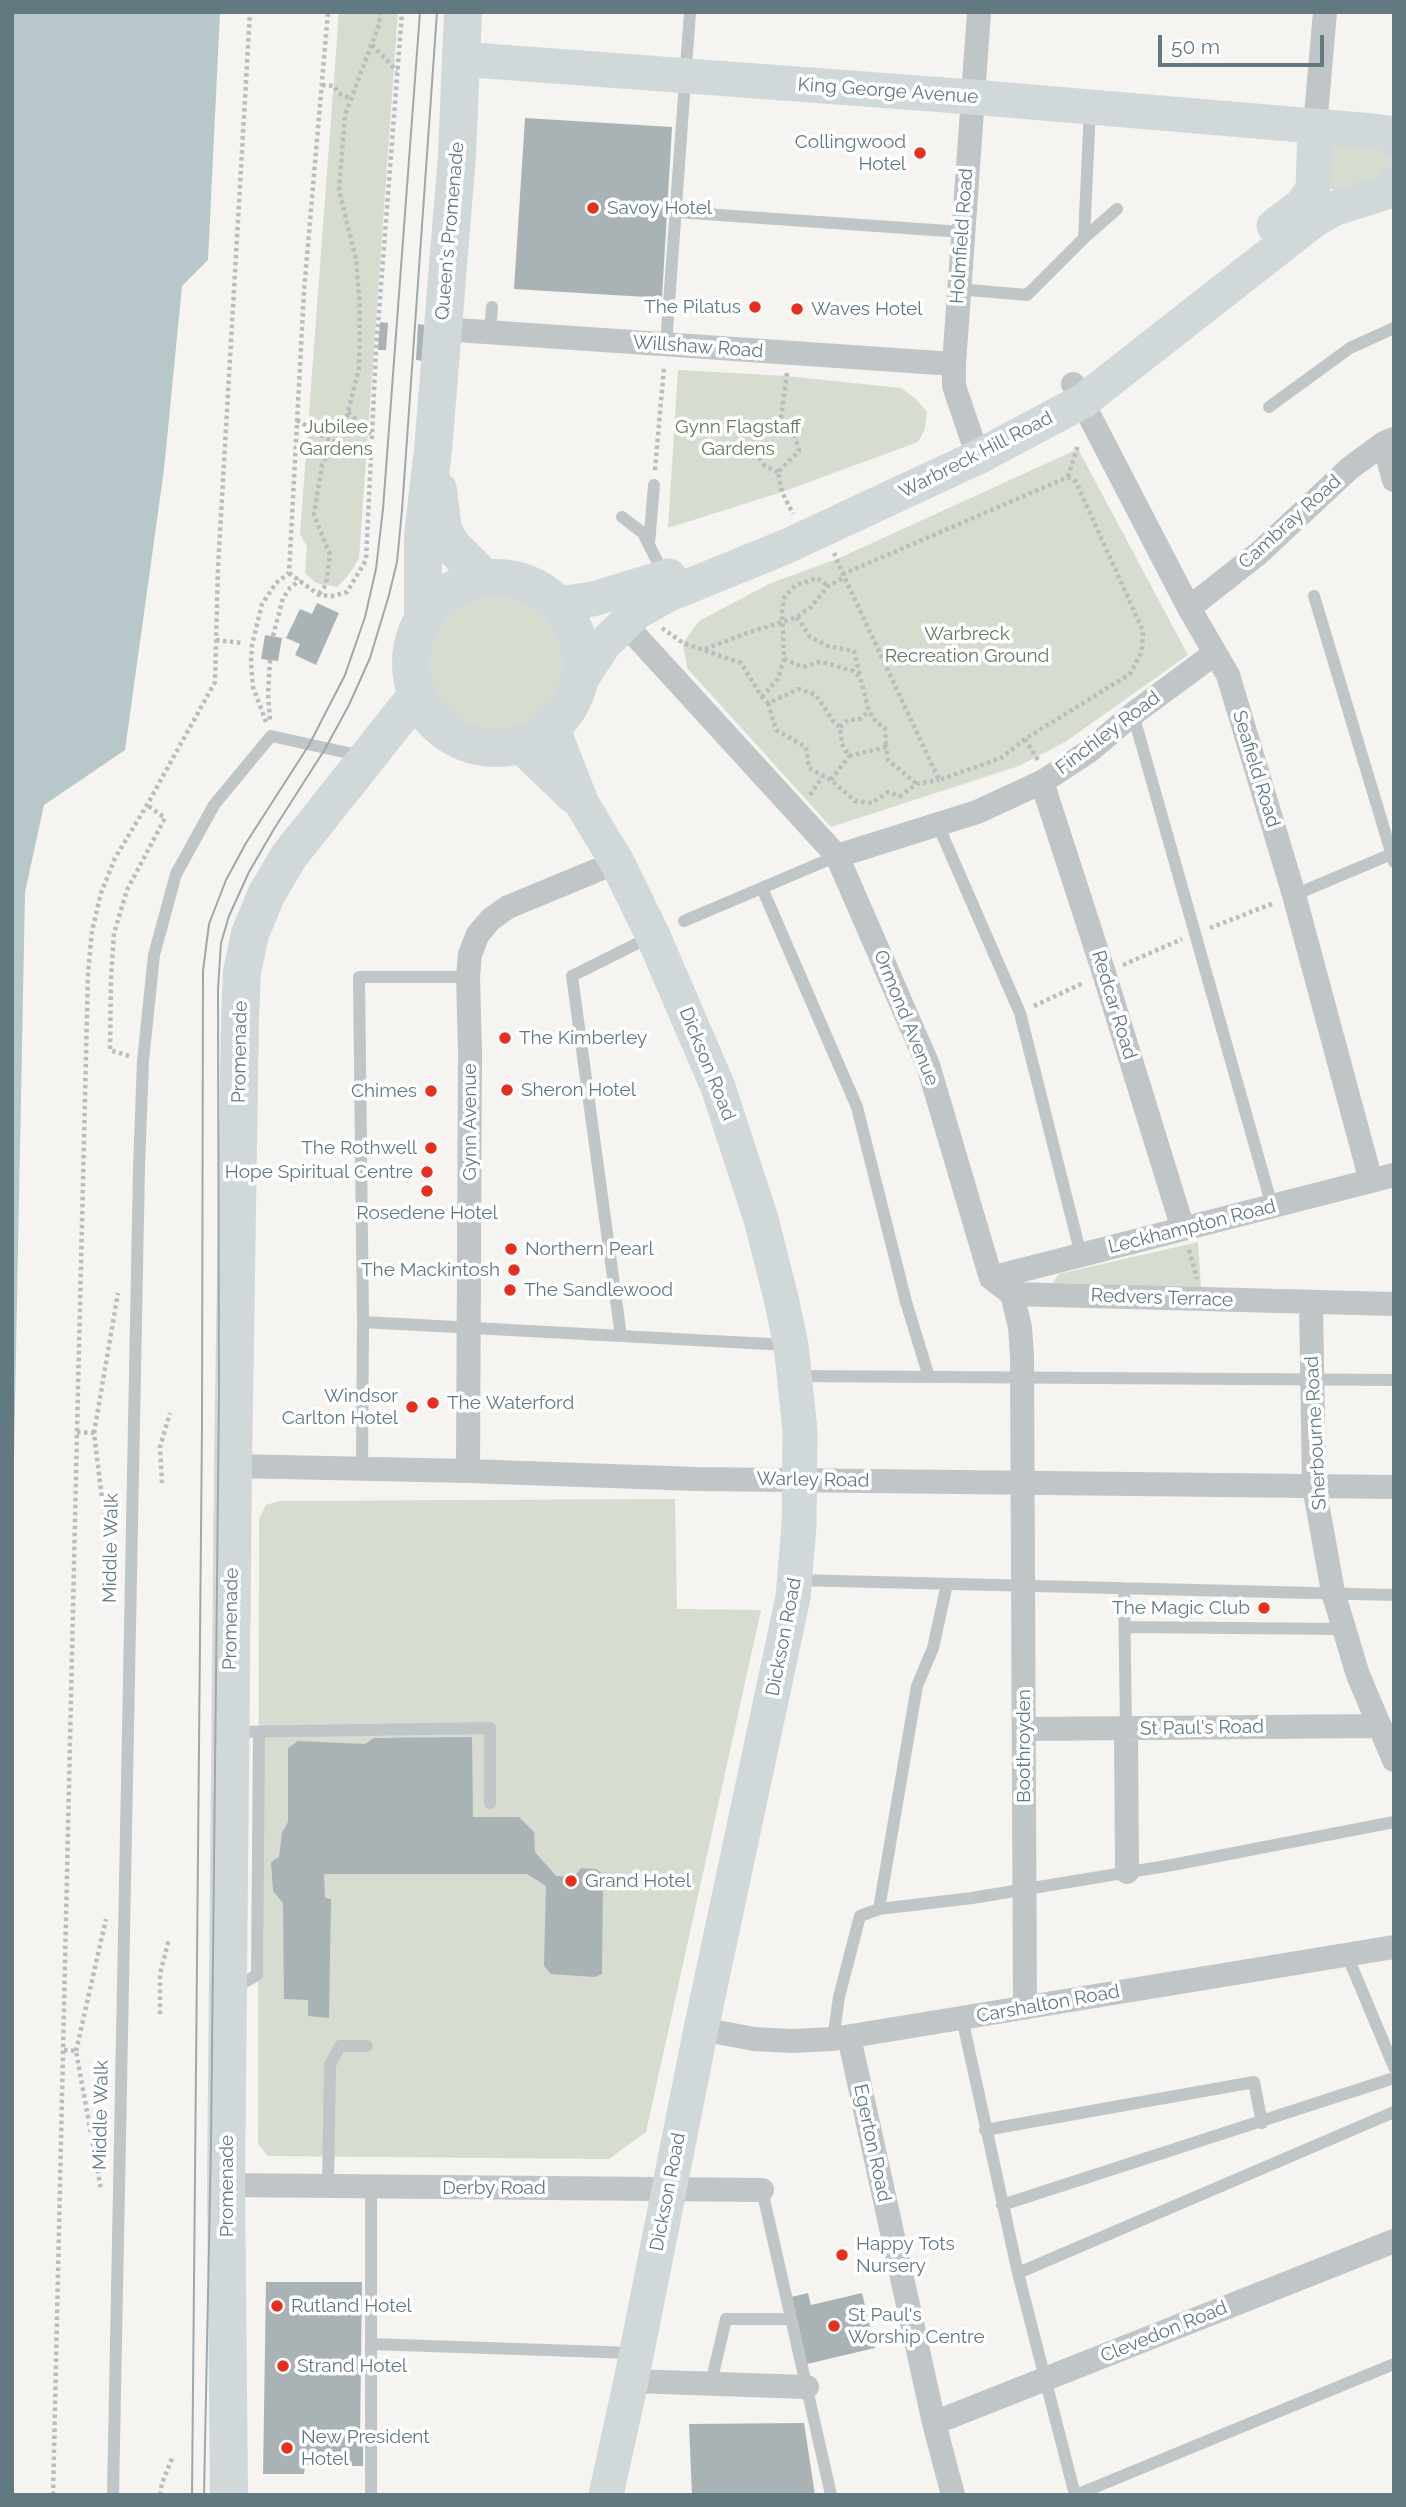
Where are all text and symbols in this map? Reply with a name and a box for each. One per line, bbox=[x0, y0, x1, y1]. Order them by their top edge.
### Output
scale bar bbox=[1161, 21, 1327, 65]
text: 50 m bbox=[1171, 34, 1220, 59]
street label: King George Avenue bbox=[797, 73, 979, 109]
place label: Collingwood Hotel bbox=[795, 131, 906, 175]
street label: Queen's Promenade bbox=[431, 141, 469, 321]
marker: Collingwood Hotel bbox=[912, 145, 928, 161]
street label: Holmfield Road bbox=[946, 167, 978, 305]
place label: Savoy Hotel bbox=[607, 197, 712, 219]
marker: Savoy Hotel bbox=[585, 200, 601, 216]
place label: The Pilatus bbox=[644, 296, 741, 318]
place label: Waves Hotel bbox=[811, 298, 922, 320]
marker: The Pilatus bbox=[747, 299, 763, 315]
marker: Waves Hotel bbox=[789, 301, 805, 317]
street label: Willshaw Road bbox=[632, 331, 764, 363]
street label: Warbreck Hill Road bbox=[895, 406, 1057, 504]
park label: Jubilee Gardens bbox=[299, 416, 373, 460]
park label: Gynn Flagstaff Gardens bbox=[675, 416, 801, 460]
street label: Cambray Road bbox=[1234, 470, 1346, 574]
park label: Warbreck Recreation Ground bbox=[885, 623, 1049, 667]
street label: Finchley Road bbox=[1051, 686, 1165, 780]
street label: Seafield Road bbox=[1227, 708, 1285, 830]
street label: Ormond Avenue bbox=[868, 947, 944, 1089]
street label: Redcar Road bbox=[1087, 948, 1141, 1062]
street label: Promenade bbox=[228, 1001, 252, 1103]
street label: Dickson Road bbox=[674, 1004, 740, 1124]
place label: The Kimberley bbox=[519, 1027, 647, 1049]
marker: The Kimberley bbox=[497, 1030, 513, 1046]
street label: Gynn Avenue bbox=[459, 1063, 481, 1181]
place label: Sheron Hotel bbox=[521, 1079, 636, 1101]
place label: Chimes bbox=[351, 1080, 417, 1102]
marker: Sheron Hotel bbox=[499, 1082, 515, 1098]
marker: Chimes bbox=[423, 1083, 439, 1099]
place label: The Rothwell bbox=[301, 1137, 417, 1159]
marker: The Rothwell bbox=[423, 1140, 439, 1156]
place label: Hope Spiritual Centre bbox=[225, 1161, 413, 1183]
marker: Hope Spiritual Centre bbox=[419, 1164, 435, 1180]
marker: Rosedene Hotel bbox=[419, 1183, 435, 1199]
street label: Leckhampton Road bbox=[1106, 1195, 1278, 1259]
place label: Rosedene Hotel bbox=[356, 1202, 498, 1224]
place label: Northern Pearl bbox=[525, 1238, 654, 1260]
marker: Northern Pearl bbox=[503, 1241, 519, 1257]
place label: The Mackintosh bbox=[361, 1259, 500, 1281]
marker: The Mackintosh bbox=[506, 1262, 522, 1278]
place label: The Sandlewood bbox=[524, 1279, 673, 1301]
marker: The Sandlewood bbox=[502, 1282, 518, 1298]
street label: Redvers Terrace bbox=[1090, 1284, 1234, 1312]
street label: Sherbourne Road bbox=[1301, 1355, 1331, 1511]
place label: Windsor Carlton Hotel bbox=[282, 1385, 398, 1429]
place label: The Waterford bbox=[447, 1392, 574, 1414]
marker: The Waterford bbox=[425, 1395, 441, 1411]
marker: Windsor Carlton Hotel bbox=[404, 1399, 420, 1415]
street label: Warley Road bbox=[756, 1468, 870, 1492]
street label: Middle Walk bbox=[99, 1493, 123, 1603]
street label: Promenade bbox=[219, 1568, 243, 1670]
street label: Dickson Road bbox=[761, 1576, 807, 1698]
place label: The Magic Club bbox=[1112, 1597, 1250, 1619]
marker: The Magic Club bbox=[1256, 1600, 1272, 1616]
street label: Boothroyden bbox=[1013, 1689, 1035, 1803]
street label: St Paul's Road bbox=[1140, 1716, 1264, 1740]
place label: Grand Hotel bbox=[585, 1870, 691, 1892]
marker: Grand Hotel bbox=[563, 1873, 579, 1889]
street label: Carshalton Road bbox=[975, 1980, 1121, 2028]
street label: Middle Walk bbox=[89, 2060, 113, 2170]
street label: Egerton Road bbox=[848, 2082, 896, 2204]
street label: Dickson Road bbox=[645, 2131, 691, 2253]
street label: Promenade bbox=[216, 2135, 238, 2237]
street label: Derby Road bbox=[442, 2177, 546, 2199]
place label: Happy Tots Nursery bbox=[856, 2233, 955, 2277]
marker: Happy Tots Nursery bbox=[834, 2247, 850, 2263]
place label: Rutland Hotel bbox=[291, 2295, 412, 2317]
street label: Clevedon Road bbox=[1097, 2296, 1231, 2368]
marker: Rutland Hotel bbox=[269, 2298, 285, 2314]
place label: St Paul's Worship Centre bbox=[848, 2304, 985, 2348]
marker: St Paul's Worship Centre bbox=[826, 2318, 842, 2334]
place label: Strand Hotel bbox=[297, 2355, 407, 2377]
marker: Strand Hotel bbox=[275, 2358, 291, 2374]
place label: New President Hotel bbox=[301, 2426, 430, 2470]
marker: New President Hotel bbox=[279, 2440, 295, 2456]

